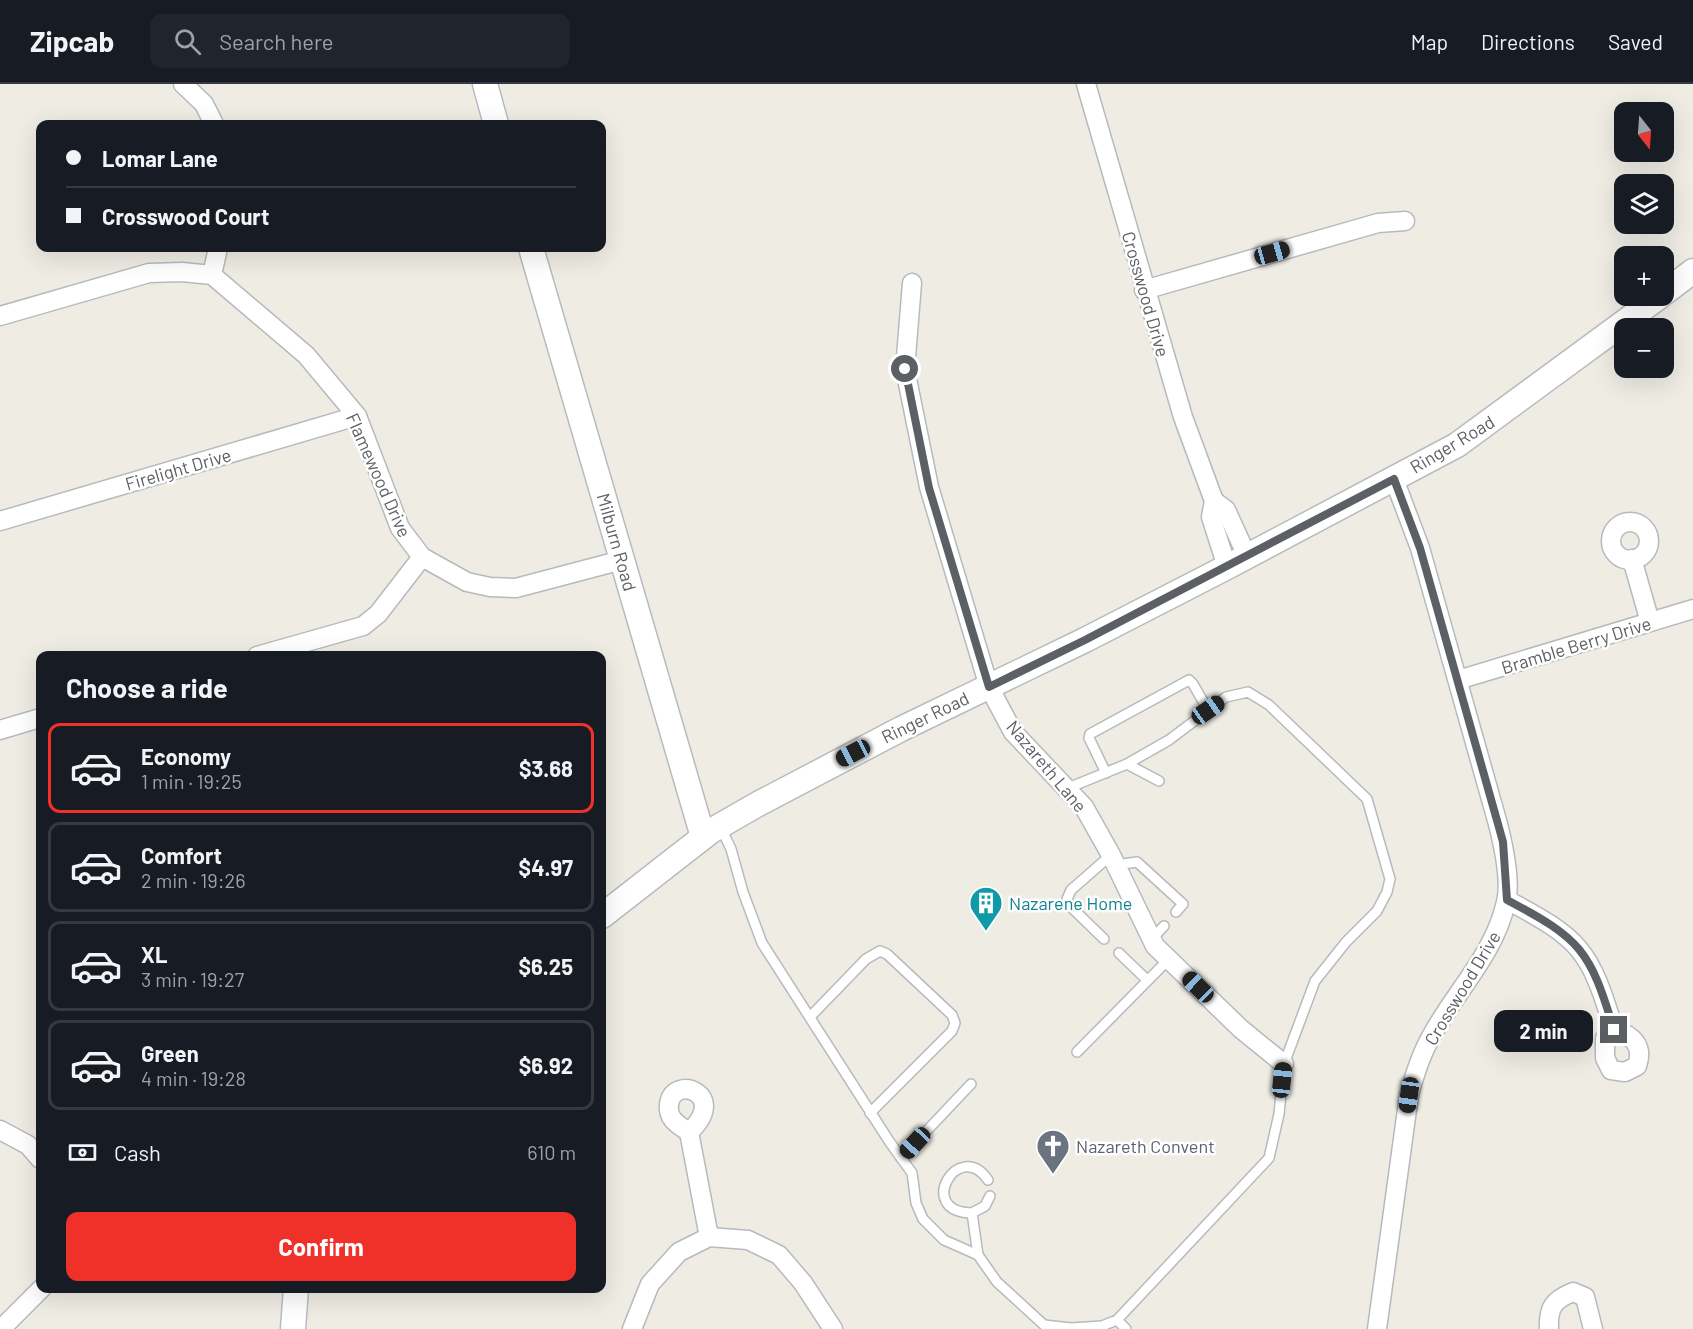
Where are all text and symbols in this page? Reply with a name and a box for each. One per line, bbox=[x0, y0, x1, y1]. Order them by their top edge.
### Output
search box bbox=[150, 14, 570, 68]
text: Zipcab bbox=[30, 24, 114, 58]
icon: search bbox=[171, 25, 204, 58]
text: Search here bbox=[219, 28, 334, 54]
text: Map bbox=[1411, 29, 1448, 54]
text: Directions bbox=[1481, 29, 1575, 54]
text: Saved bbox=[1608, 29, 1663, 54]
north arrow bbox=[1614, 102, 1674, 162]
map controls bbox=[1614, 102, 1674, 378]
text: Lomar Lane bbox=[102, 145, 218, 171]
button: layers bbox=[1614, 174, 1674, 234]
text: Crosswood Court bbox=[102, 203, 269, 229]
street label: Crosswood Drive bbox=[1118, 229, 1174, 359]
car bbox=[1252, 239, 1292, 267]
button: + bbox=[1614, 246, 1674, 306]
button: − bbox=[1614, 318, 1674, 378]
route start bbox=[891, 355, 918, 382]
street label: Flamewood Drive bbox=[342, 410, 416, 540]
street label: Ringer Road bbox=[1406, 410, 1498, 478]
street label: Firelight Drive bbox=[122, 443, 234, 495]
street label: Milburn Road bbox=[593, 491, 641, 593]
street label: Bramble Berry Drive bbox=[1498, 612, 1654, 678]
text: Choose a ride bbox=[66, 671, 228, 703]
street label: Ringer Road bbox=[878, 686, 972, 748]
car bbox=[1188, 692, 1228, 728]
street label: Nazareth Lane bbox=[1002, 716, 1092, 816]
car bbox=[833, 737, 873, 769]
icon: car bbox=[69, 741, 123, 795]
text: Economy bbox=[141, 743, 231, 769]
text: $3.68 bbox=[519, 755, 573, 781]
text: 1 min · 19:25 bbox=[141, 769, 242, 793]
icon: car bbox=[69, 840, 123, 894]
text: Comfort bbox=[141, 842, 222, 868]
text: $4.97 bbox=[519, 854, 573, 880]
text: 2 min · 19:26 bbox=[141, 868, 246, 892]
building icon: Nazarene Home bbox=[968, 885, 1004, 932]
place label: Nazarene Home bbox=[1009, 892, 1132, 914]
street label: Crosswood Drive bbox=[1419, 927, 1505, 1049]
icon: car bbox=[69, 939, 123, 993]
text: XL bbox=[141, 941, 167, 967]
text: $6.25 bbox=[518, 953, 573, 979]
text: 3 min · 19:27 bbox=[141, 967, 244, 991]
car bbox=[1179, 968, 1217, 1006]
callout: 2 min bbox=[1494, 1009, 1593, 1051]
route end bbox=[1600, 1016, 1627, 1043]
text: 2 min bbox=[1520, 1019, 1567, 1043]
icon: car bbox=[69, 1038, 123, 1092]
text: Green bbox=[141, 1040, 199, 1066]
text: $6.92 bbox=[519, 1052, 573, 1078]
car bbox=[1271, 1061, 1293, 1099]
text: 4 min · 19:28 bbox=[141, 1066, 246, 1090]
car bbox=[1398, 1076, 1420, 1114]
car bbox=[896, 1124, 934, 1162]
church icon: Nazareth Convent bbox=[1035, 1128, 1071, 1175]
place label: Nazareth Convent bbox=[1076, 1135, 1215, 1157]
icon: cash bbox=[66, 1136, 99, 1169]
text: Cash bbox=[114, 1139, 161, 1165]
text: 610 m bbox=[527, 1140, 576, 1164]
button: Confirm bbox=[66, 1212, 576, 1281]

